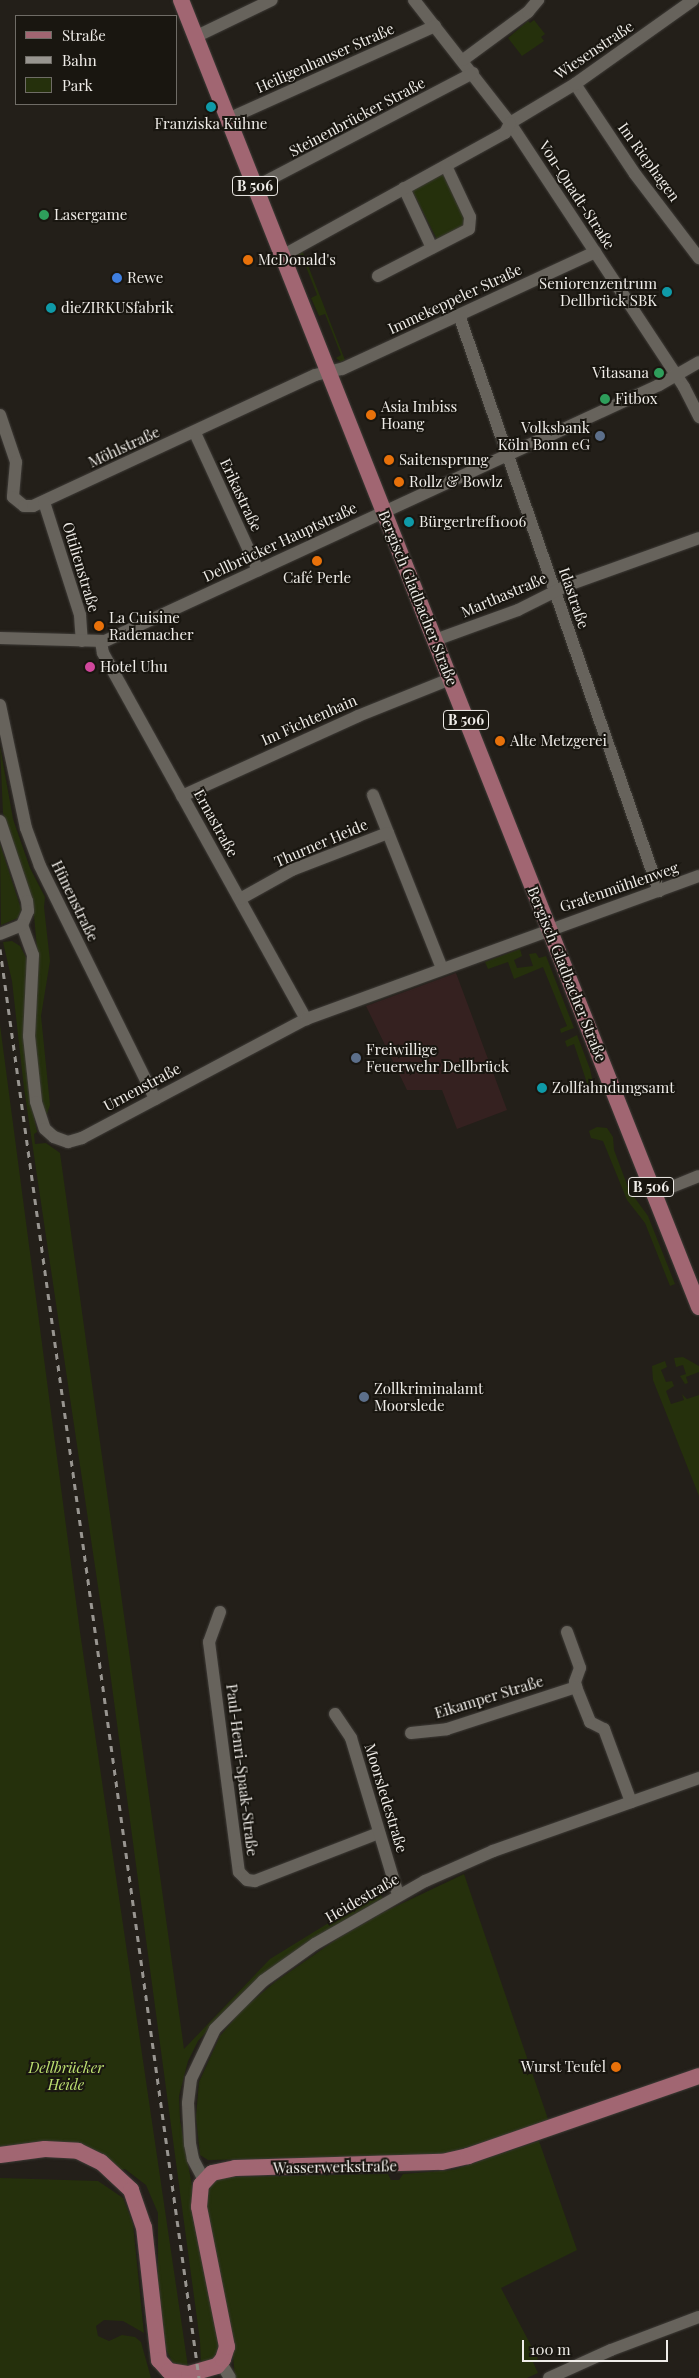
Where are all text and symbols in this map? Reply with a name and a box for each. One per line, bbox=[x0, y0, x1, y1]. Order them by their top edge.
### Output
legend bbox=[15, 15, 178, 105]
street label: Wiesenstraße bbox=[551, 17, 637, 83]
street label: Heiligenhauser Straße bbox=[253, 19, 397, 97]
text: Straße bbox=[62, 25, 106, 45]
text: Bahn bbox=[62, 50, 97, 70]
street label: Steinenbrücker Straße bbox=[286, 73, 428, 161]
text: Park bbox=[62, 75, 93, 95]
marker: Franziska Kühne bbox=[205, 101, 217, 113]
place label: Franziska Kühne bbox=[154, 115, 268, 133]
street label: Im Riephagen bbox=[614, 119, 684, 205]
street label: Von-Quadt-Straße bbox=[535, 137, 619, 253]
road number: B 506 bbox=[231, 175, 279, 198]
place label: Lasergame bbox=[54, 206, 127, 224]
marker: Lasergame bbox=[38, 209, 50, 221]
place label: McDonald's bbox=[258, 251, 336, 269]
marker: McDonald's bbox=[242, 254, 254, 266]
street label: Immekeppeler Straße bbox=[385, 260, 525, 338]
place label: Rewe bbox=[127, 269, 163, 287]
marker: Rewe bbox=[111, 272, 123, 284]
place label: Seniorenzentrum Dellbrück SBK bbox=[539, 274, 657, 309]
marker: Seniorenzentrum Dellbrück SBK bbox=[661, 286, 673, 298]
place label: dieZIRKUSfabrik bbox=[61, 299, 174, 317]
marker: dieZIRKUSfabrik bbox=[45, 302, 57, 314]
place label: Vitasana bbox=[592, 364, 649, 382]
marker: Vitasana bbox=[653, 367, 665, 379]
place label: Fitbox bbox=[615, 390, 657, 408]
marker: Fitbox bbox=[599, 393, 611, 405]
place label: Asia Imbiss Hoang bbox=[381, 397, 457, 432]
marker: Asia Imbiss Hoang bbox=[365, 409, 377, 421]
place label: Volksbank Köln Bonn eG bbox=[498, 418, 590, 453]
street label: Möhlstraße bbox=[86, 423, 162, 471]
marker: Volksbank Köln Bonn eG bbox=[594, 430, 606, 442]
place label: Saitensprung bbox=[399, 451, 488, 469]
marker: Saitensprung bbox=[383, 454, 395, 466]
street label: Erikastraße bbox=[216, 456, 266, 534]
place label: Rollz & Bowlz bbox=[409, 473, 503, 491]
marker: Rollz & Bowlz bbox=[393, 476, 405, 488]
street label: Dellbrücker Hauptstraße bbox=[200, 498, 360, 586]
street label: Bergisch Gladbacher Straße bbox=[375, 508, 461, 688]
place label: Bürgertreff1006 bbox=[419, 513, 526, 531]
marker: Bürgertreff1006 bbox=[403, 516, 415, 528]
street label: Ottilienstraße bbox=[59, 520, 103, 614]
marker: Café Perle bbox=[311, 555, 323, 567]
street label: Idastraße bbox=[555, 565, 593, 631]
place label: Café Perle bbox=[283, 569, 351, 587]
street label: Marthastraße bbox=[458, 569, 550, 621]
place label: La Cuisine Rademacher bbox=[109, 608, 194, 643]
marker: La Cuisine Rademacher bbox=[93, 620, 105, 632]
place label: Hotel Uhu bbox=[100, 658, 168, 676]
marker: Hotel Uhu bbox=[84, 661, 96, 673]
street label: Im Fichtenhain bbox=[258, 691, 360, 749]
road number: B 506 bbox=[442, 708, 490, 732]
place label: Alte Metzgerei bbox=[510, 732, 607, 750]
marker: Alte Metzgerei bbox=[494, 735, 506, 747]
street label: Ernastraße bbox=[190, 786, 242, 860]
street label: Thurner Heide bbox=[272, 815, 370, 871]
street label: Hünenstraße bbox=[48, 858, 102, 944]
street label: Grafenmühlenweg bbox=[557, 858, 681, 916]
street label: Bergisch Gladbacher Straße bbox=[524, 884, 610, 1064]
place label: Freiwillige Feuerwehr Dellbrück bbox=[366, 1040, 509, 1075]
marker: Freiwillige Feuerwehr Dellbrück bbox=[350, 1052, 362, 1064]
street label: Urnenstraße bbox=[100, 1059, 184, 1115]
place label: Zollfahndungsamt bbox=[552, 1079, 675, 1097]
marker: Zollfahndungsamt bbox=[536, 1082, 548, 1094]
road number: B 506 bbox=[627, 1176, 675, 1198]
place label: Zollkriminalamt Moorslede bbox=[374, 1379, 483, 1414]
marker: Zollkriminalamt Moorslede bbox=[358, 1391, 370, 1403]
street label: Eikamper Straße bbox=[432, 1672, 546, 1722]
street label: Paul-Henri-Spaak-Straße bbox=[223, 1683, 261, 1857]
street label: Moorsledestraße bbox=[361, 1741, 411, 1855]
street label: Heidestraße bbox=[322, 1870, 402, 1926]
park label: Dellbrücker Heide bbox=[28, 2058, 104, 2093]
place label: Wurst Teufel bbox=[520, 2058, 606, 2076]
marker: Wurst Teufel bbox=[610, 2061, 622, 2073]
street label: Wasserwerkstraße bbox=[273, 2157, 397, 2177]
scale bar bbox=[524, 2330, 670, 2362]
text: 100 m bbox=[530, 2339, 571, 2359]

